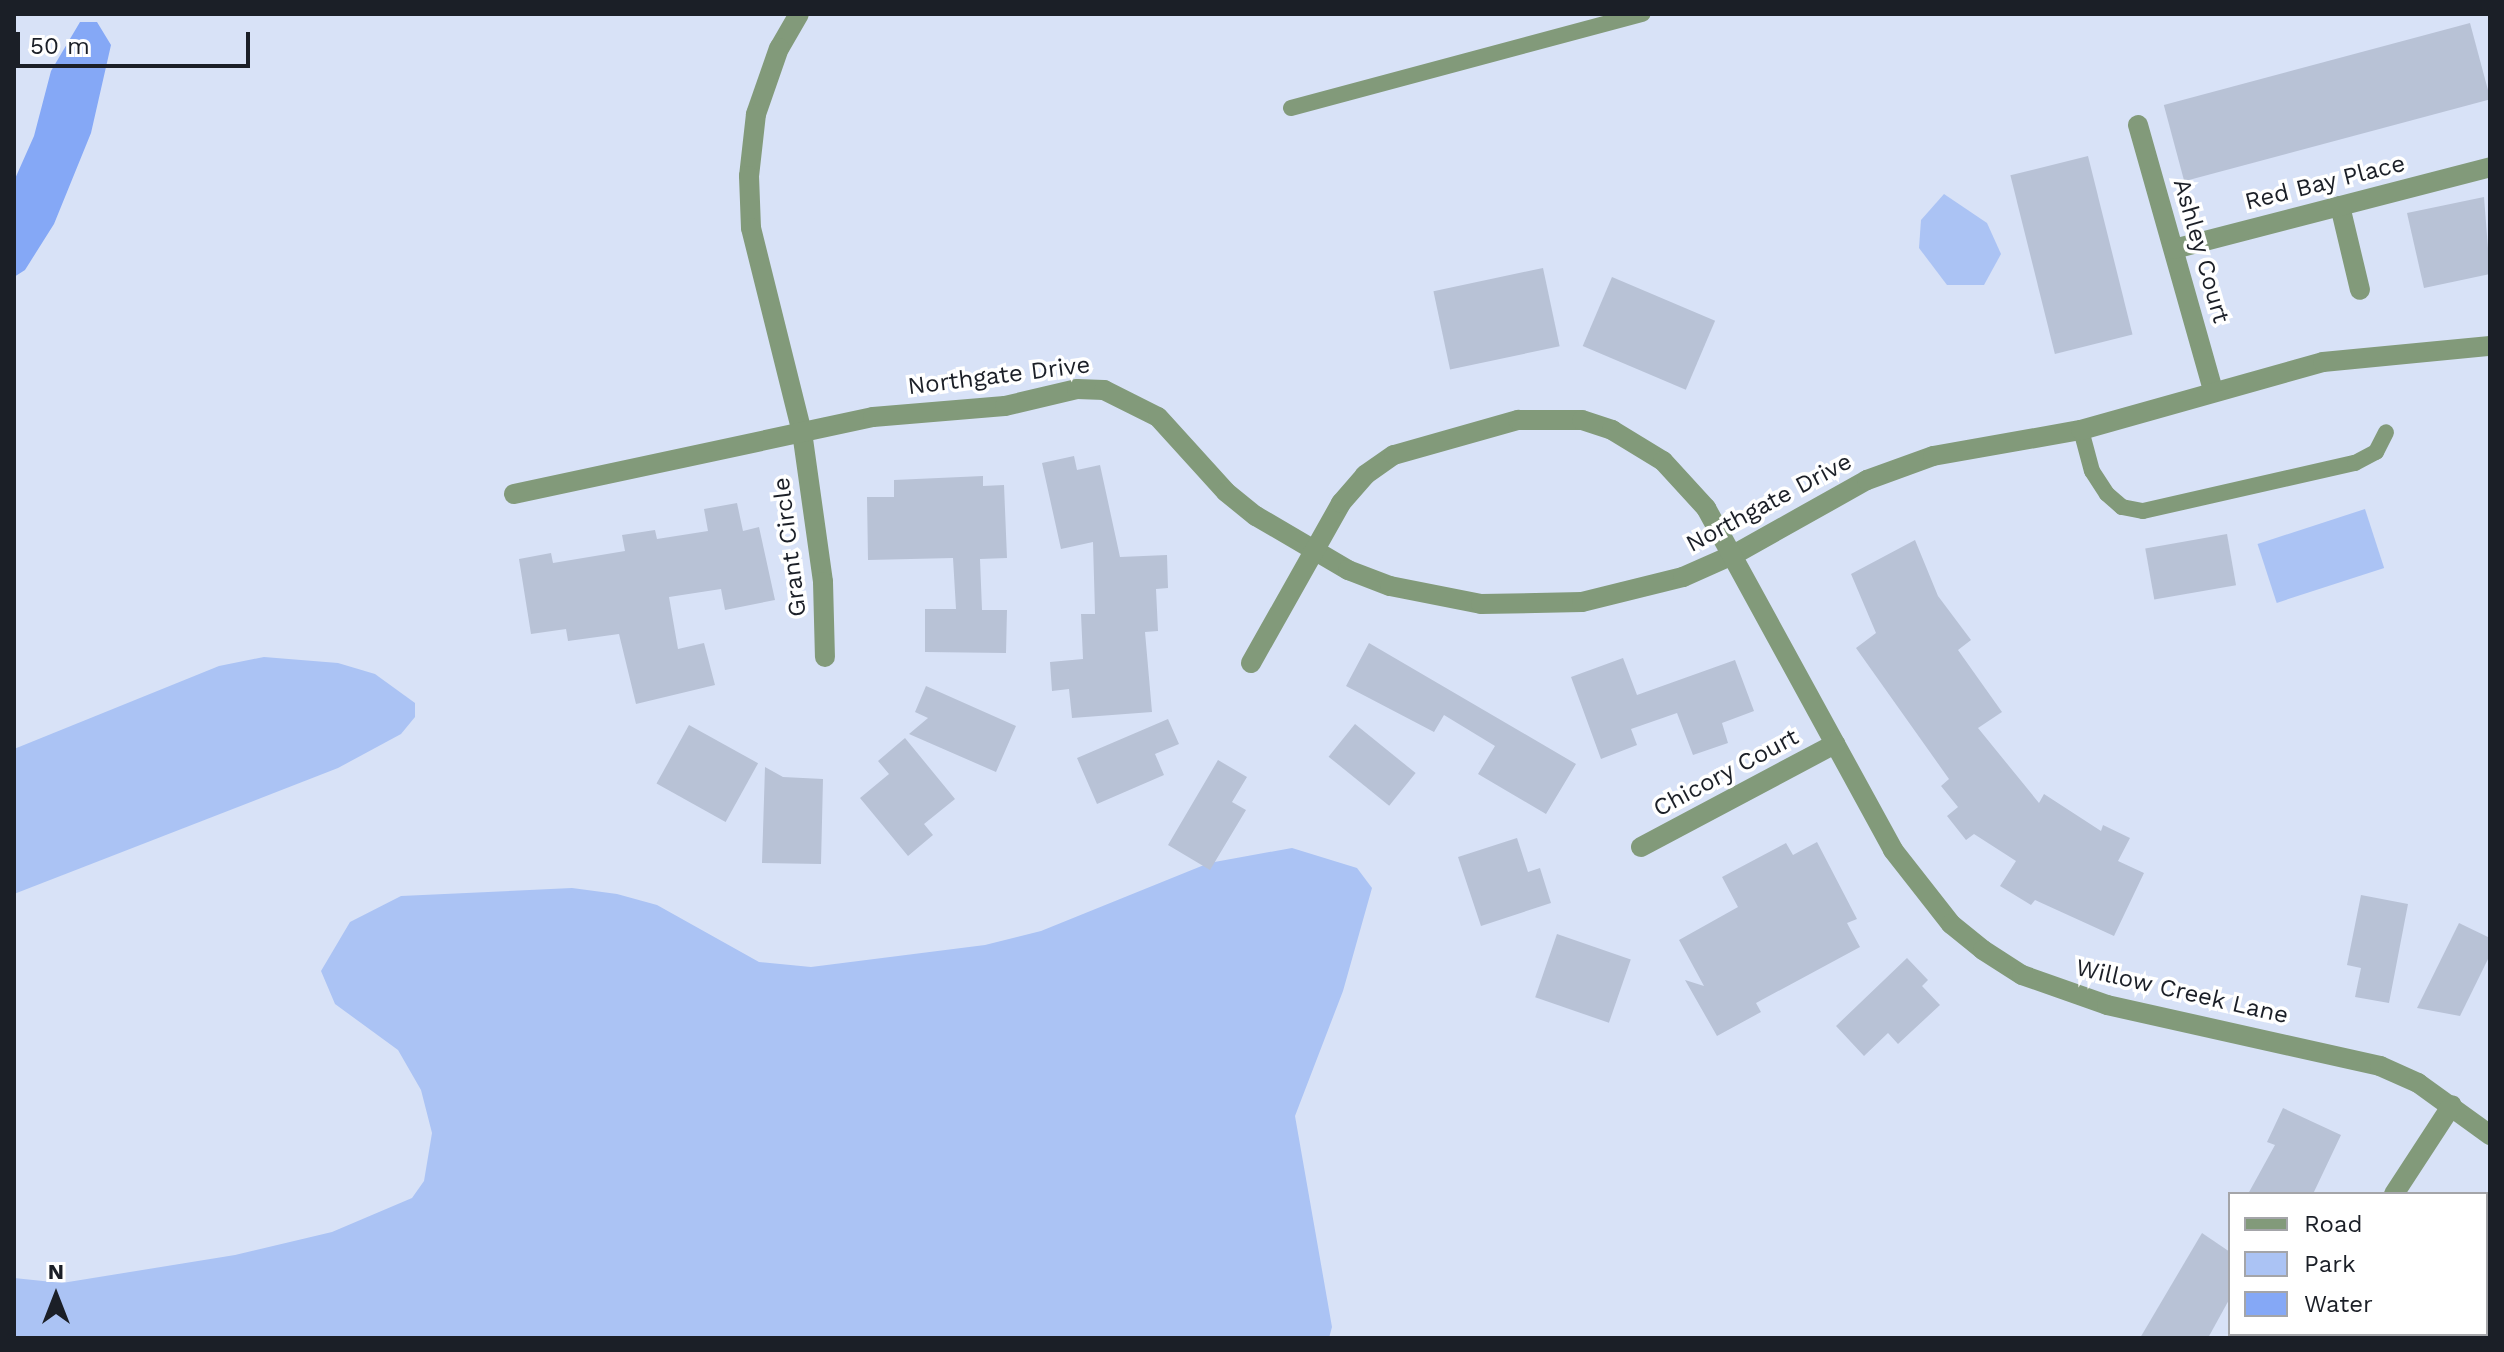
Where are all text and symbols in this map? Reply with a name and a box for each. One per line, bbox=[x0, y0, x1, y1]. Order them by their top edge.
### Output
scale bar bbox=[20, 16, 254, 66]
text: 50 m bbox=[30, 32, 90, 60]
street label: Red Bay Place bbox=[2242, 149, 2408, 217]
street label: Ashley Court bbox=[2167, 175, 2235, 327]
street label: Northgate Drive bbox=[906, 351, 1092, 401]
street label: Northgate Drive bbox=[1681, 447, 1857, 559]
street label: Grant Circle bbox=[767, 476, 813, 618]
street label: Chicory Court bbox=[1648, 723, 1804, 823]
street label: Willow Creek Lane bbox=[2072, 953, 2292, 1031]
legend bbox=[2228, 1192, 2488, 1336]
text: Road bbox=[2304, 1210, 2363, 1238]
text: Park bbox=[2304, 1250, 2356, 1278]
north arrow bbox=[16, 1256, 96, 1336]
text: N bbox=[48, 1259, 64, 1284]
text: Water bbox=[2304, 1290, 2373, 1318]

